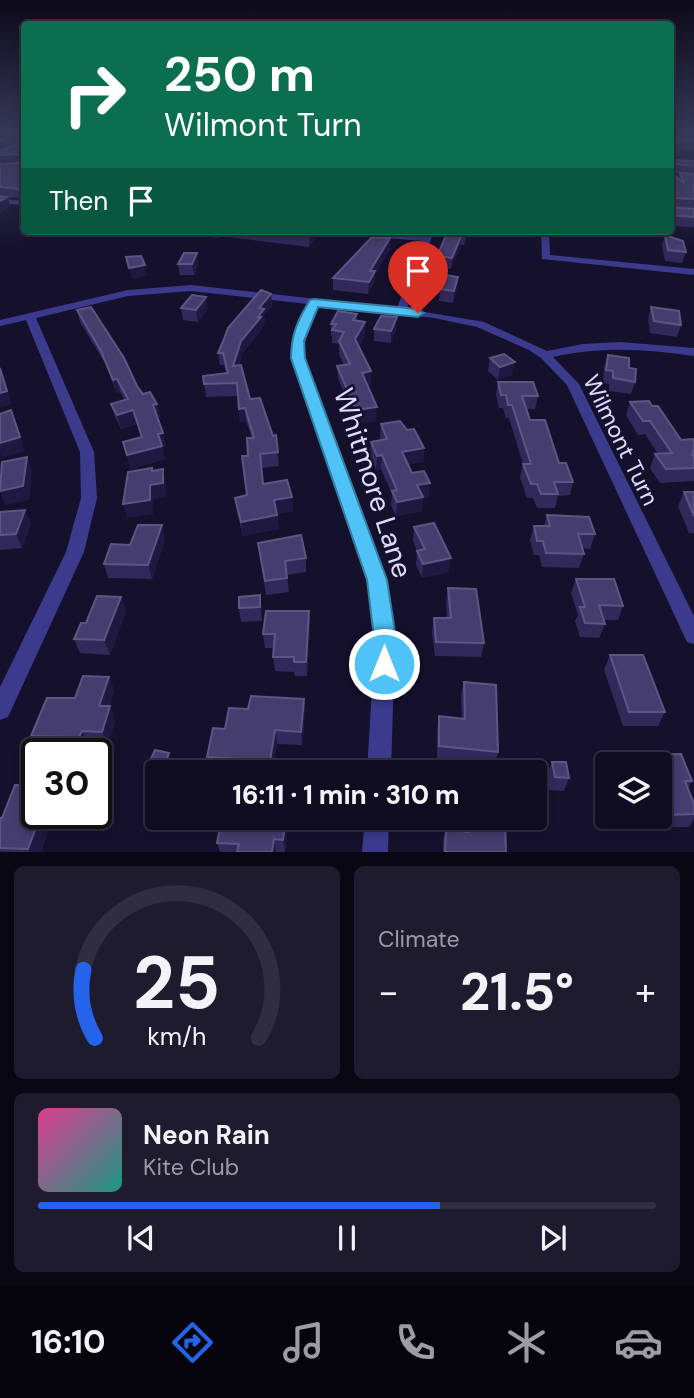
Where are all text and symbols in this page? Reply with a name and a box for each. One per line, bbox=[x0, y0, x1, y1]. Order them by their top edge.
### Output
text: 250 m bbox=[164, 42, 315, 106]
icon: right bbox=[49, 49, 140, 140]
text: Wilmont Turn bbox=[164, 104, 362, 146]
icon: arrive bbox=[122, 182, 160, 220]
text: Then bbox=[49, 184, 108, 218]
pin bbox=[388, 241, 448, 313]
icon: arrive bbox=[399, 252, 437, 290]
street label: Wilmont Turn bbox=[576, 370, 666, 510]
street label: Whitmore Lane bbox=[325, 383, 421, 583]
position arrow bbox=[347, 627, 421, 701]
speed limit sign: 30 bbox=[21, 738, 112, 829]
map controls bbox=[595, 752, 672, 829]
button: layers bbox=[595, 752, 672, 829]
text: 16:11 · 1 min · 310 m bbox=[232, 778, 460, 812]
text: Climate bbox=[378, 924, 460, 954]
text: 25 bbox=[133, 937, 221, 1032]
text: 21.5° bbox=[460, 958, 574, 1026]
text: − bbox=[378, 967, 399, 1017]
text: + bbox=[635, 967, 656, 1017]
text: km/h bbox=[147, 1020, 207, 1053]
text: Neon Rain bbox=[143, 1118, 270, 1152]
text: Kite Club bbox=[143, 1152, 239, 1182]
icon: previous bbox=[122, 1219, 160, 1257]
icon: pause bbox=[328, 1219, 366, 1257]
icon: next bbox=[534, 1219, 572, 1257]
icon: directions bbox=[168, 1318, 217, 1367]
icon: music bbox=[279, 1318, 328, 1367]
icon: phone bbox=[391, 1318, 440, 1367]
icon: climate bbox=[502, 1318, 551, 1367]
icon: car bbox=[614, 1318, 663, 1367]
text: 16:10 bbox=[31, 1321, 105, 1363]

